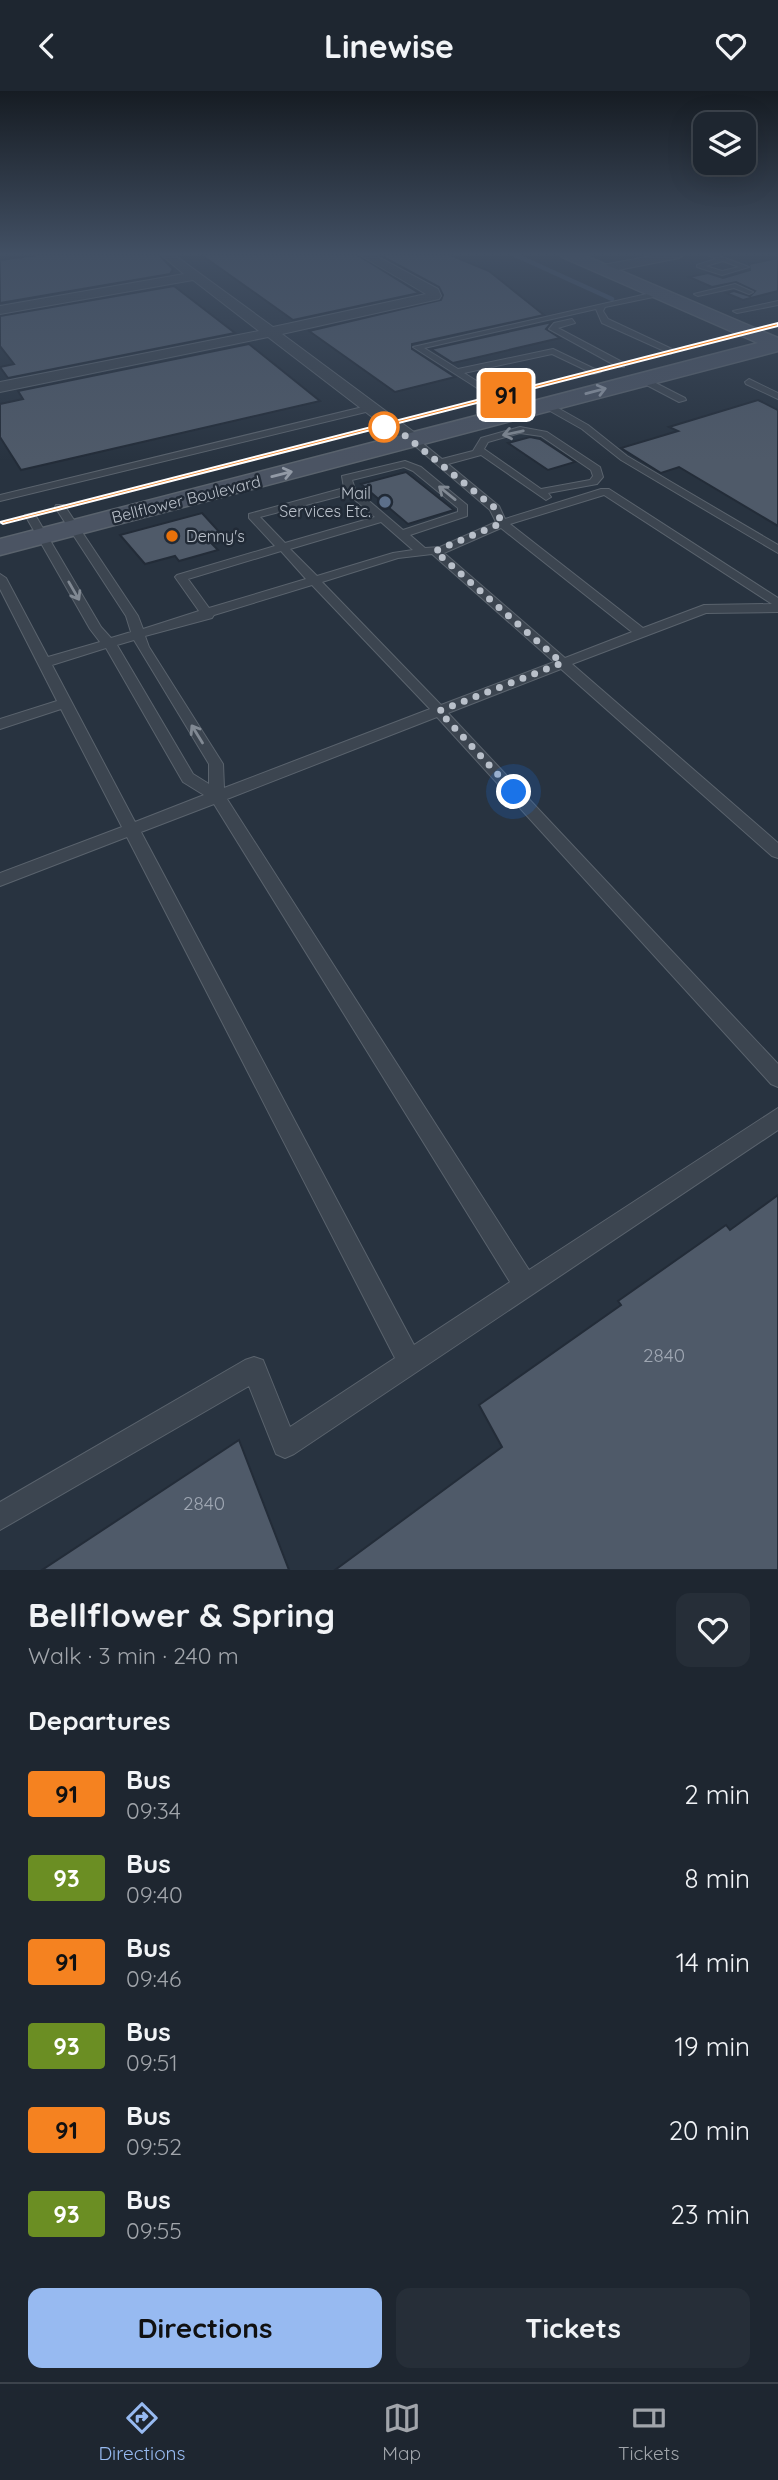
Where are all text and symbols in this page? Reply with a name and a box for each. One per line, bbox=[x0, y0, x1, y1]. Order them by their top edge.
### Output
text: Linewise bbox=[324, 26, 454, 66]
icon: back bbox=[28, 27, 66, 65]
icon: heart bbox=[712, 27, 750, 65]
map controls bbox=[693, 112, 756, 175]
button: layers bbox=[693, 112, 756, 175]
line badge: 91 bbox=[475, 372, 538, 418]
text: 91 bbox=[495, 380, 517, 410]
one-way arrow bbox=[585, 384, 607, 397]
unlabelled marker bbox=[369, 412, 399, 442]
one-way arrow bbox=[502, 427, 524, 440]
one-way arrow bbox=[271, 467, 293, 480]
street label: Bellflower Boulevard bbox=[109, 471, 263, 527]
place label: Mail Services Etc. bbox=[279, 483, 371, 521]
one-way arrow bbox=[438, 486, 456, 501]
marker: Mail Services Etc. bbox=[377, 494, 393, 510]
place label: Denny's bbox=[186, 526, 245, 546]
marker: Denny's bbox=[164, 528, 180, 544]
one-way arrow bbox=[67, 581, 81, 601]
one-way arrow bbox=[189, 724, 203, 744]
your location bbox=[496, 774, 531, 809]
house number: 2840 bbox=[643, 1343, 685, 1367]
house number: 2840 bbox=[183, 1491, 225, 1515]
button: heart bbox=[676, 1593, 750, 1667]
text: Bellflower & Spring bbox=[28, 1594, 335, 1635]
text: Walk · 3 min · 240 m bbox=[28, 1641, 239, 1670]
text: Departures bbox=[28, 1704, 171, 1737]
text: Bus bbox=[126, 1763, 171, 1796]
text: 2 min bbox=[684, 1778, 750, 1811]
text: 91 bbox=[55, 1779, 78, 1809]
text: 09:34 bbox=[126, 1796, 181, 1825]
text: Bus bbox=[126, 1847, 171, 1880]
text: 8 min bbox=[685, 1862, 750, 1895]
text: 93 bbox=[53, 1863, 80, 1893]
text: 09:40 bbox=[126, 1880, 183, 1909]
text: Bus bbox=[126, 1931, 171, 1964]
text: 14 min bbox=[676, 1946, 750, 1979]
text: 91 bbox=[55, 1947, 78, 1977]
text: 09:46 bbox=[126, 1964, 181, 1993]
text: Bus bbox=[126, 2015, 171, 2048]
text: 19 min bbox=[674, 2030, 750, 2063]
text: 93 bbox=[53, 2031, 80, 2061]
text: 09:51 bbox=[126, 2048, 178, 2077]
text: Bus bbox=[126, 2099, 171, 2132]
text: 20 min bbox=[669, 2114, 750, 2147]
text: 91 bbox=[55, 2115, 78, 2145]
text: 09:52 bbox=[126, 2132, 182, 2161]
text: Bus bbox=[126, 2183, 171, 2216]
text: 23 min bbox=[671, 2198, 750, 2231]
text: 93 bbox=[53, 2199, 80, 2229]
text: 09:55 bbox=[126, 2216, 182, 2245]
button: Directions bbox=[28, 2288, 382, 2368]
button: Tickets bbox=[396, 2288, 750, 2368]
tab: Directions bbox=[98, 2399, 186, 2465]
tab: Map bbox=[382, 2399, 421, 2465]
tab: Tickets bbox=[618, 2399, 680, 2465]

